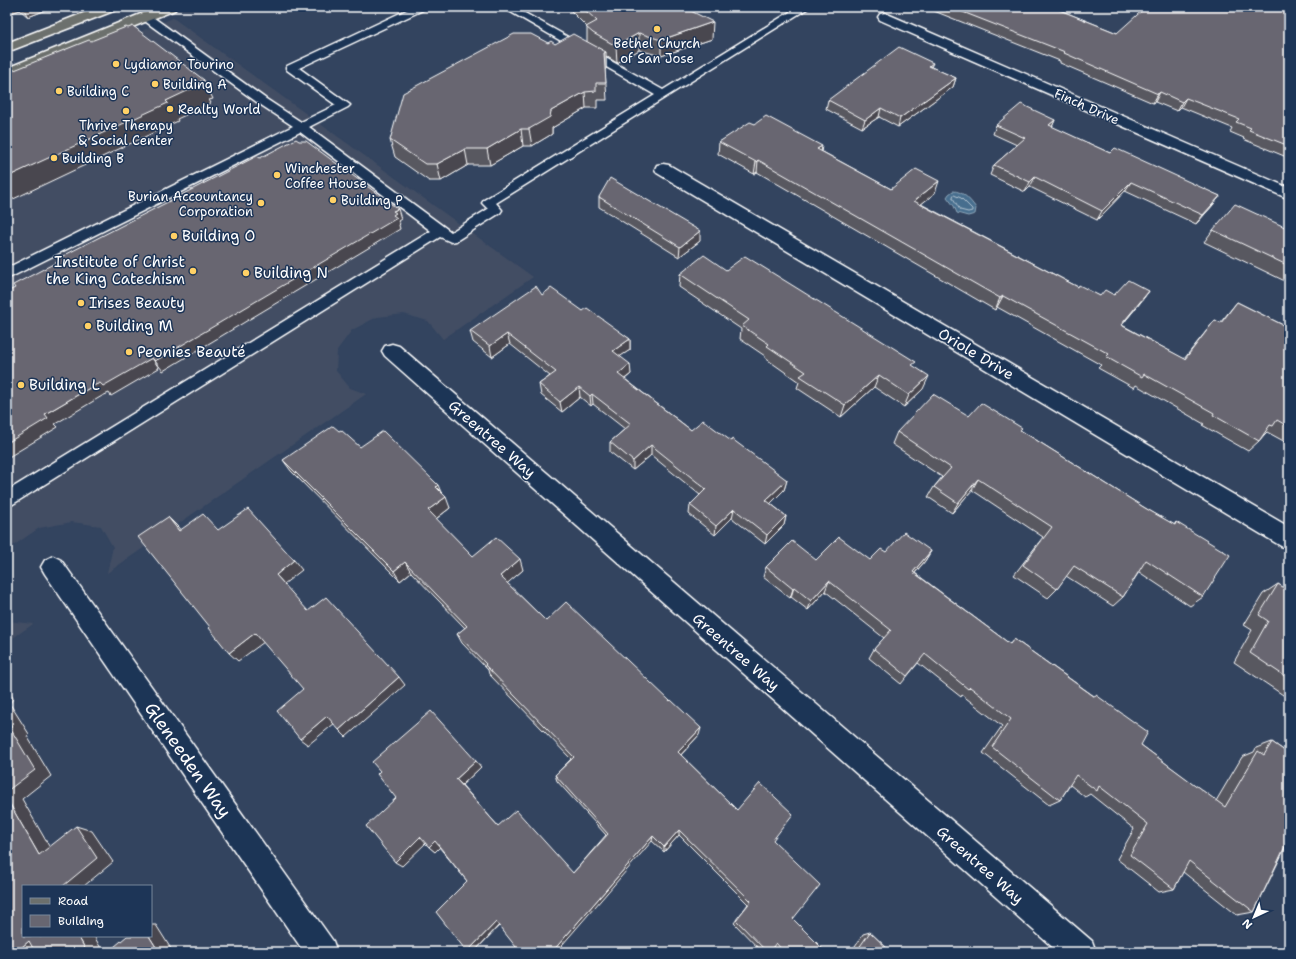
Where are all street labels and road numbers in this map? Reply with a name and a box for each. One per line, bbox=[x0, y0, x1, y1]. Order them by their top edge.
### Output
street label: Finch Drive bbox=[1052, 85, 1122, 128]
street label: Oriole Drive bbox=[934, 323, 1018, 385]
street label: Greentree Way bbox=[444, 396, 540, 482]
street label: Greentree Way bbox=[688, 609, 784, 695]
street label: Gleneeden Way bbox=[139, 697, 237, 823]
street label: Greentree Way bbox=[932, 822, 1028, 908]

